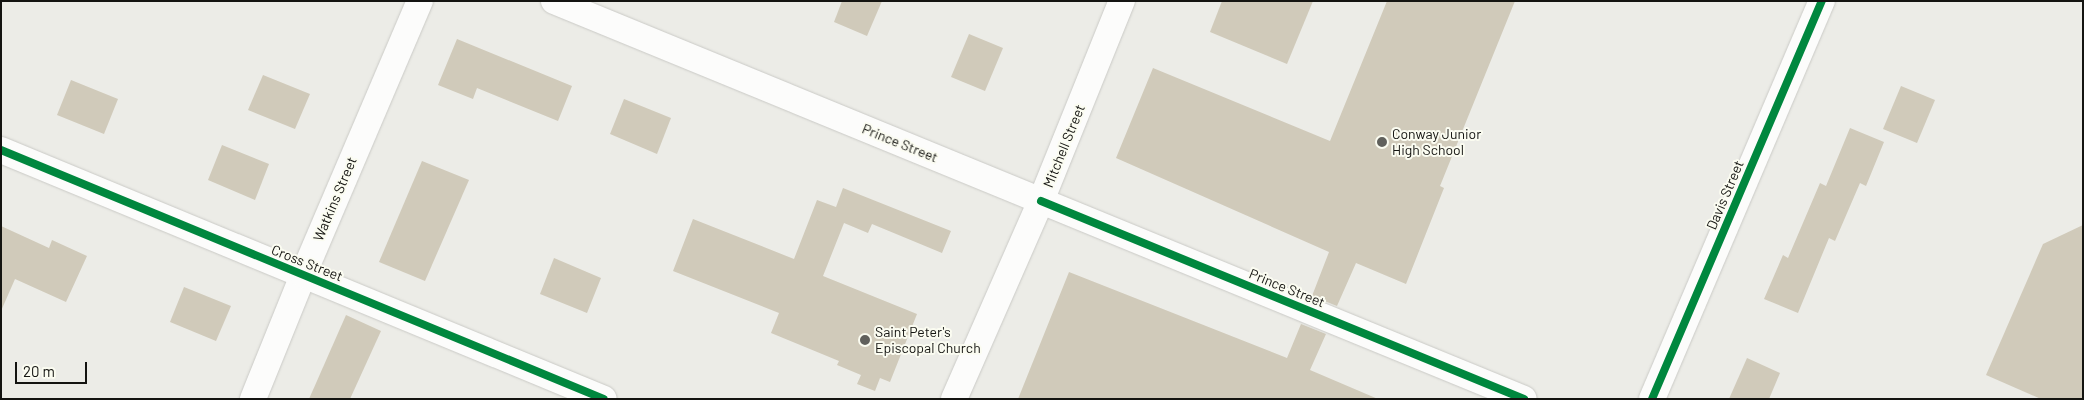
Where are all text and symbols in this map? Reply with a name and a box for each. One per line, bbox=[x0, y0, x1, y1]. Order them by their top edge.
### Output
street label: Mitchell Street bbox=[1040, 102, 1088, 190]
street label: Prince Street bbox=[860, 120, 940, 166]
place label: Conway Junior High School bbox=[1392, 126, 1481, 158]
marker: Conway Junior High School bbox=[1376, 136, 1388, 148]
street label: Watkins Street bbox=[310, 154, 360, 244]
street label: Davis Street bbox=[1703, 158, 1747, 232]
street label: Cross Street bbox=[269, 241, 345, 285]
street label: Prince Street bbox=[1247, 265, 1327, 311]
place label: Saint Peter's Episcopal Church bbox=[875, 324, 981, 357]
marker: Saint Peter's Episcopal Church bbox=[859, 334, 871, 346]
scale bar bbox=[18, 352, 90, 384]
text: 20 m bbox=[23, 362, 55, 380]

